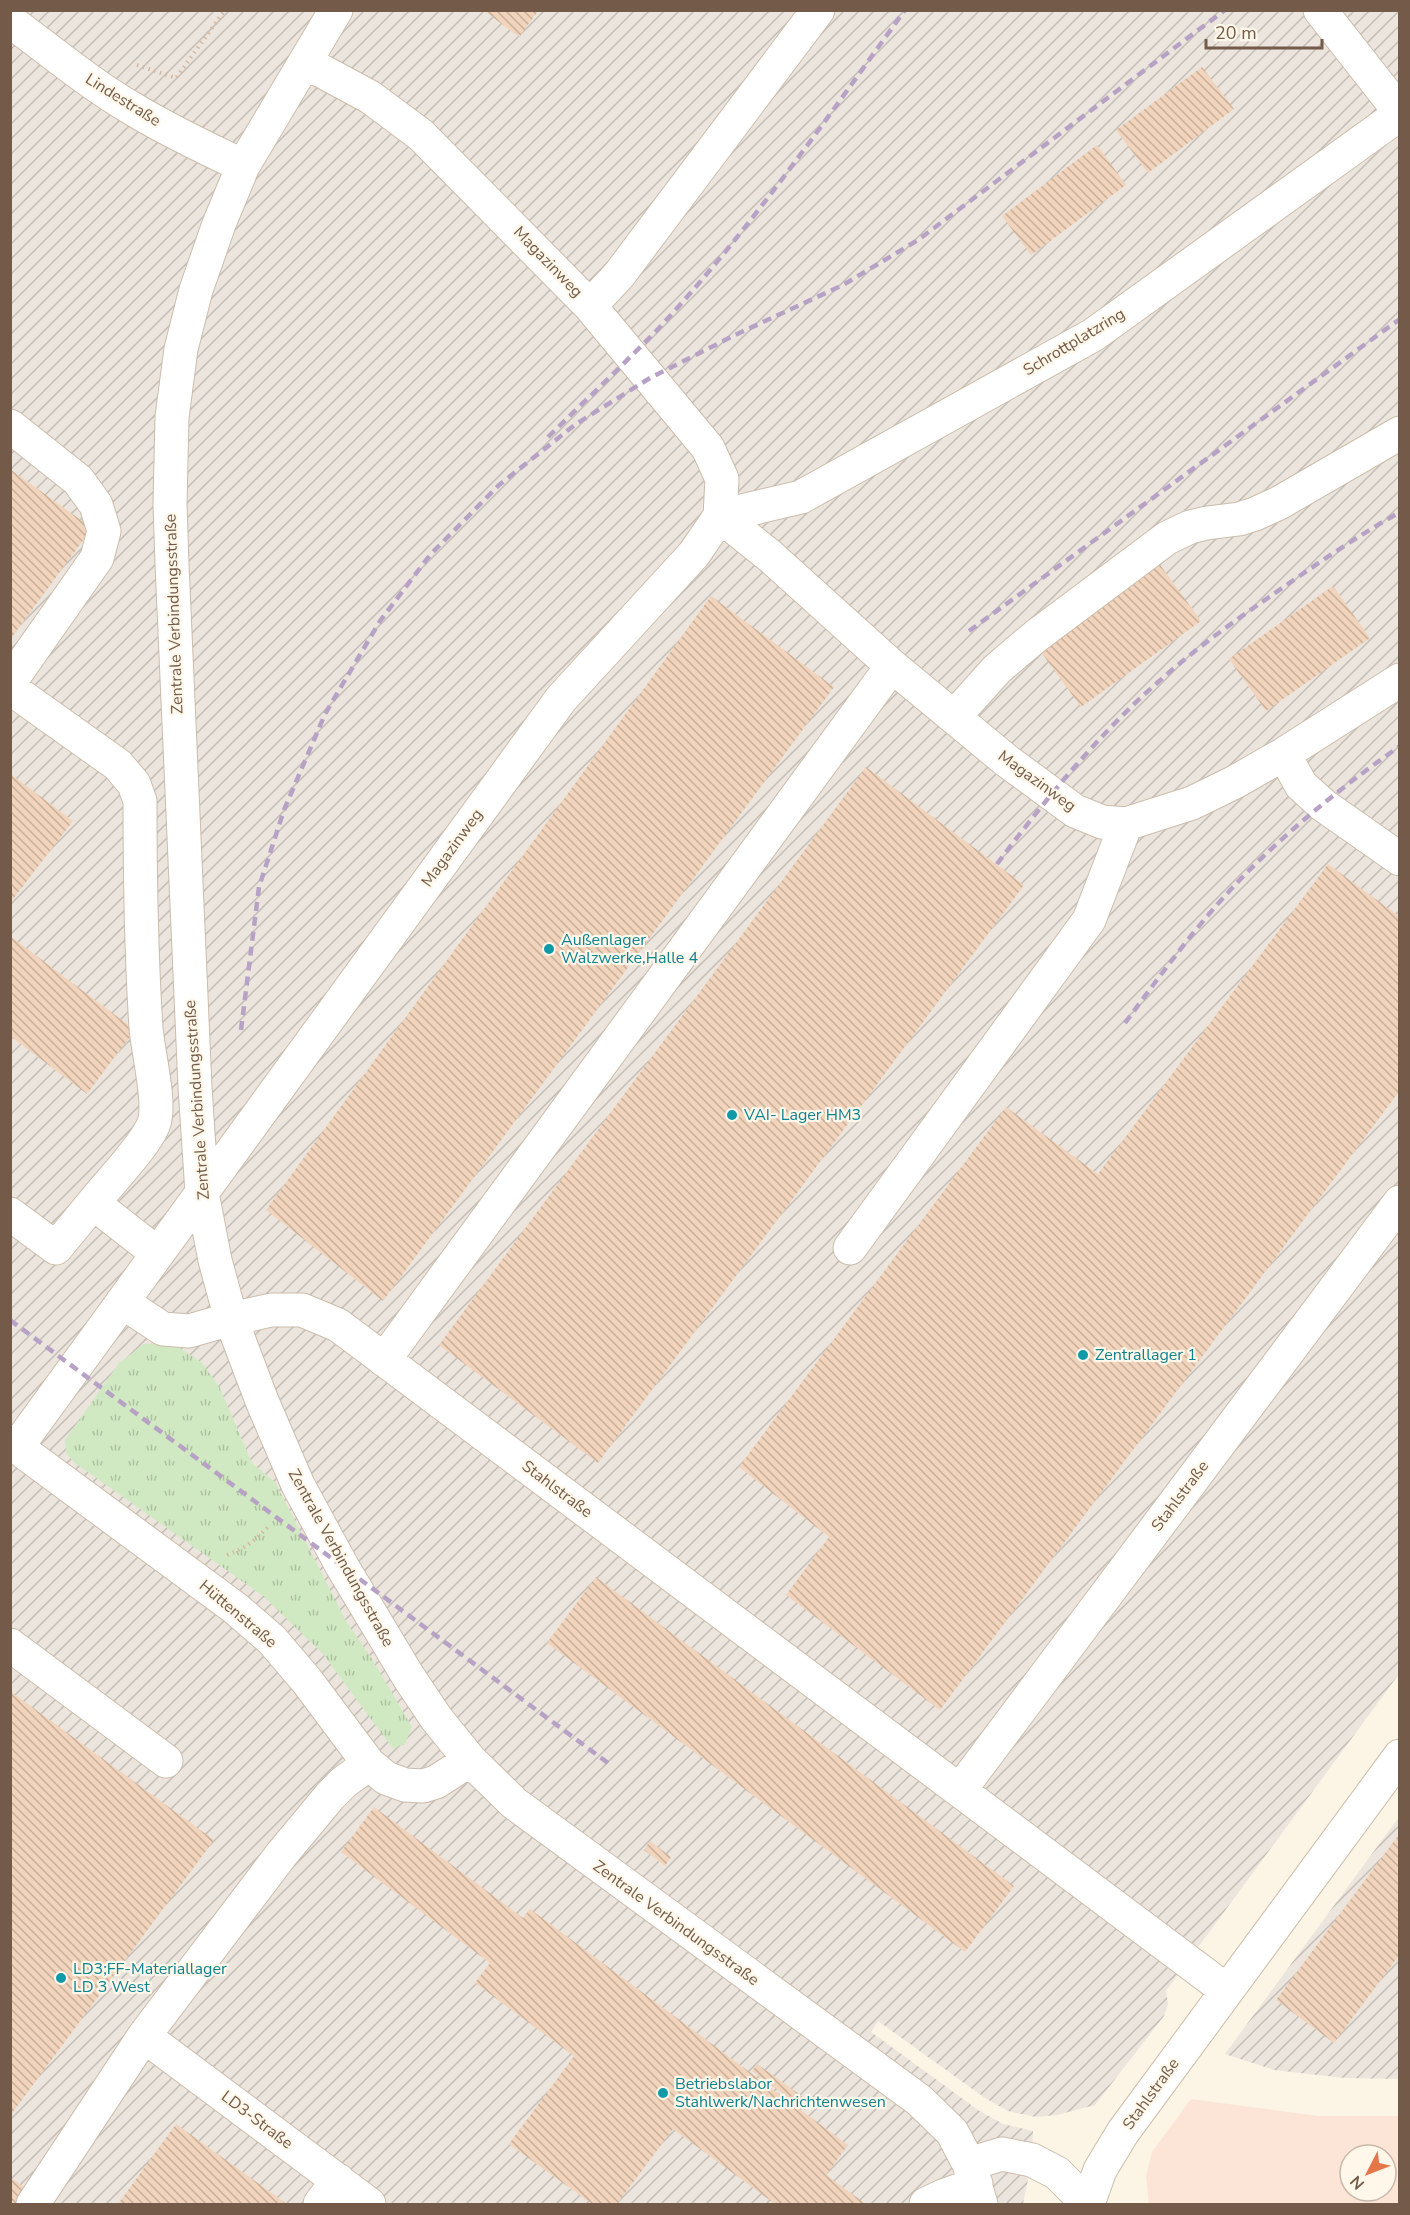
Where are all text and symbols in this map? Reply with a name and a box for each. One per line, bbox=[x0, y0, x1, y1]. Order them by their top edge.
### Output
scale bar bbox=[1206, 12, 1322, 50]
text: 20 m bbox=[1215, 21, 1257, 45]
street label: Lindestraße bbox=[81, 68, 165, 132]
street label: Magazinweg bbox=[508, 221, 588, 303]
street label: Schrottplatzring bbox=[1019, 303, 1129, 381]
street label: Zentrale Verbindungsstraße bbox=[160, 513, 188, 715]
street label: Magazinweg bbox=[994, 745, 1080, 817]
street label: Magazinweg bbox=[416, 805, 488, 891]
place label: Außenlager Walzwerke,Halle 4 bbox=[561, 929, 698, 969]
marker: Außenlager Walzwerke,Halle 4 bbox=[542, 942, 556, 956]
street label: Zentrale Verbindungsstraße bbox=[179, 999, 215, 1201]
place label: VAI- Lager HM3 bbox=[743, 1104, 861, 1126]
marker: VAI- Lager HM3 bbox=[725, 1108, 739, 1122]
place label: Zentrallager 1 bbox=[1095, 1344, 1197, 1366]
marker: Zentrallager 1 bbox=[1076, 1348, 1090, 1362]
street label: Stahlstraße bbox=[517, 1455, 597, 1523]
street label: Stahlstraße bbox=[1146, 1456, 1214, 1536]
street label: Zentrale Verbindungsstraße bbox=[283, 1465, 399, 1651]
street label: Hüttenstraße bbox=[194, 1575, 282, 1653]
street label: Zentrale Verbindungsstraße bbox=[588, 1855, 764, 1991]
place label: LD3;FF-Materiallager LD 3 West bbox=[73, 1958, 227, 1998]
marker: LD3;FF-Materiallager LD 3 West bbox=[54, 1971, 68, 1985]
street label: Stahlstraße bbox=[1118, 2054, 1184, 2134]
place label: Betriebslabor Stahlwerk/Nachrichtenwesen bbox=[675, 2073, 886, 2113]
street label: LD3-Straße bbox=[217, 2086, 297, 2154]
marker: Betriebslabor Stahlwerk/Nachrichtenwesen bbox=[656, 2086, 670, 2100]
north arrow bbox=[1338, 2143, 1398, 2203]
text: N bbox=[1345, 2171, 1370, 2194]

